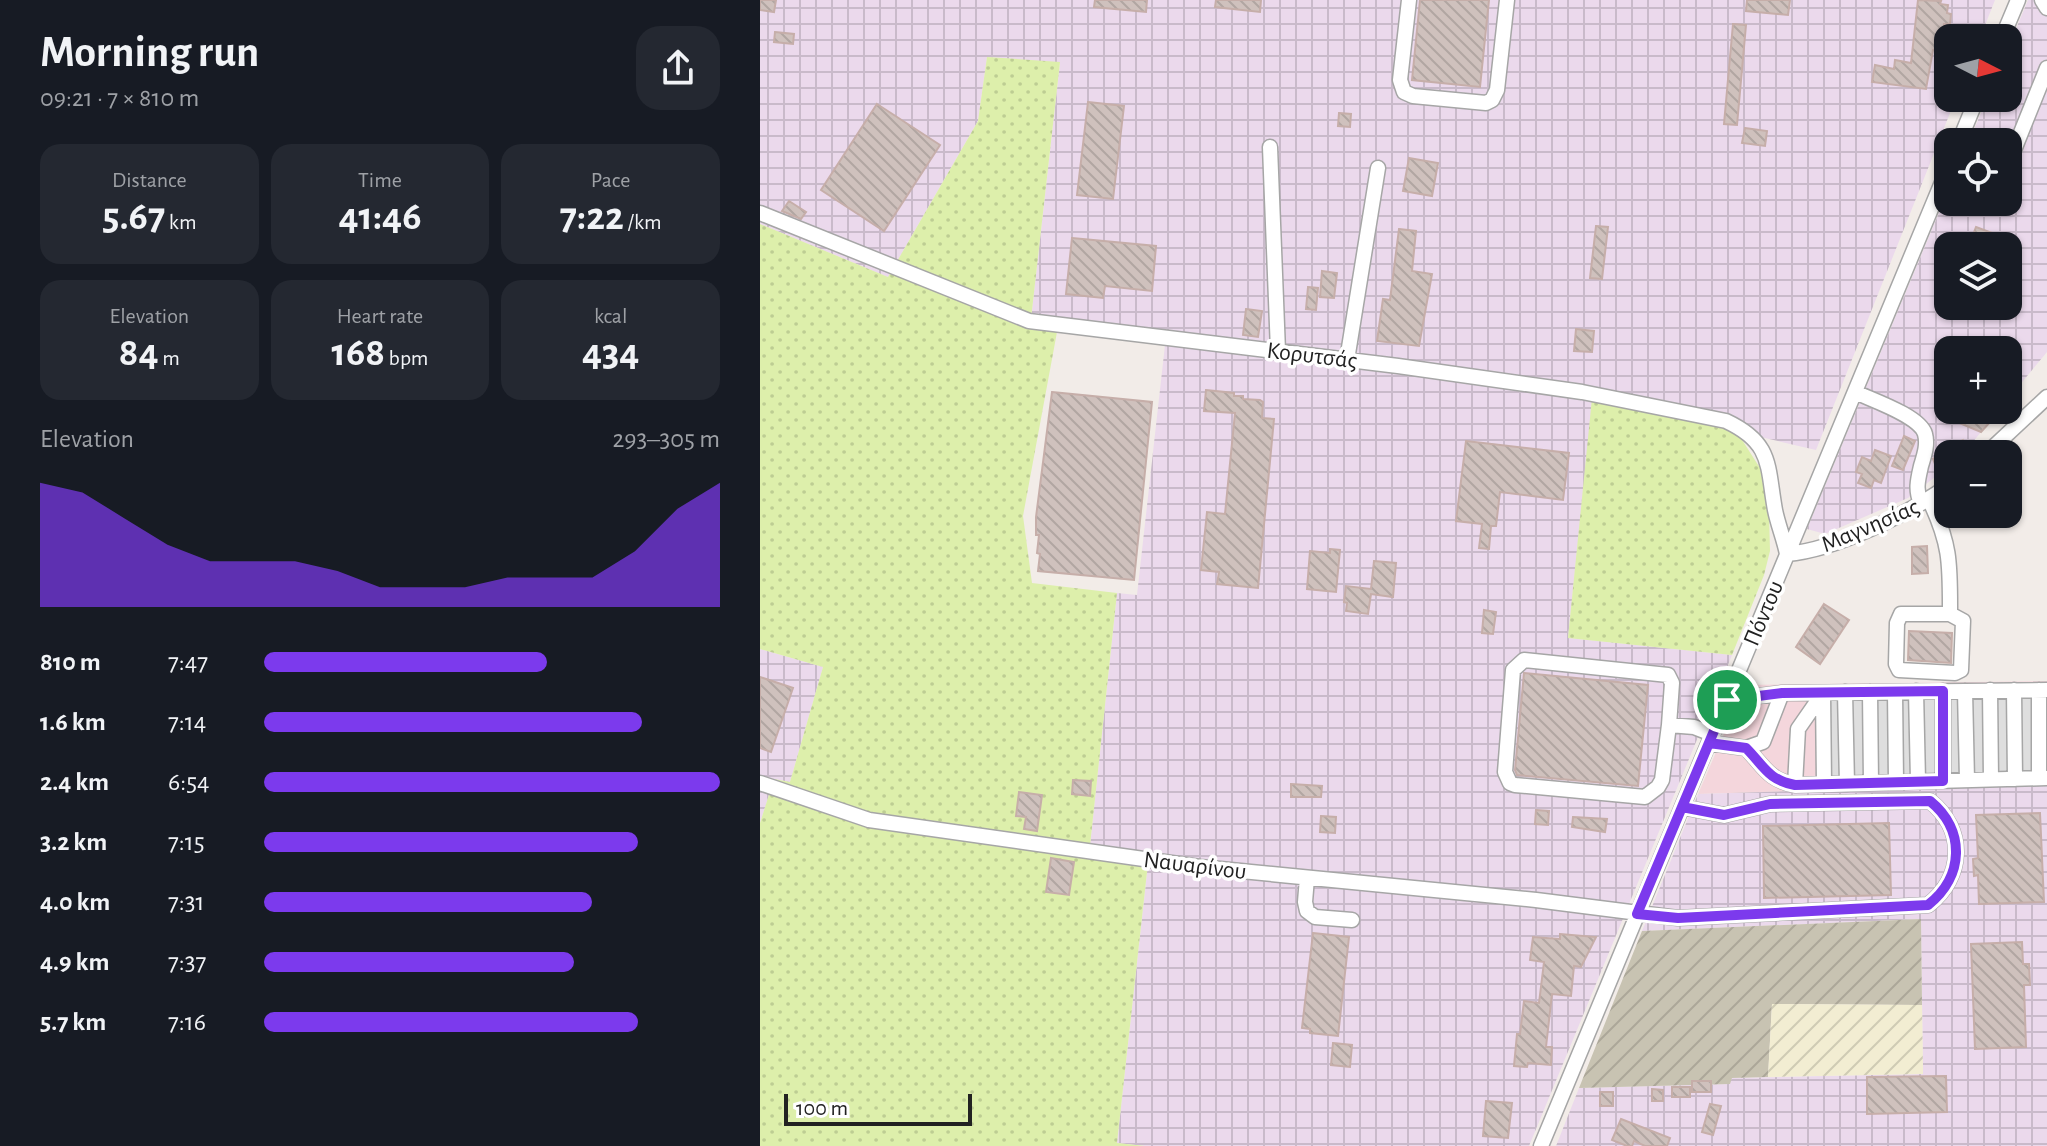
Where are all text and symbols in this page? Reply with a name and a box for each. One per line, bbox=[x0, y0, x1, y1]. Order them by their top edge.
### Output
north arrow bbox=[1934, 24, 2022, 112]
map controls bbox=[1934, 24, 2022, 528]
button: share bbox=[636, 26, 720, 110]
text: Morning run bbox=[40, 31, 259, 75]
text: 09:21 · 7 × 810 m bbox=[40, 85, 199, 111]
button: locate bbox=[1934, 128, 2022, 216]
text: Distance bbox=[112, 169, 187, 191]
text: Time bbox=[358, 169, 402, 191]
text: Pace bbox=[591, 169, 630, 191]
text: 5.67 bbox=[102, 197, 165, 237]
text: 41:46 bbox=[338, 197, 422, 237]
text: 7:22 bbox=[560, 197, 624, 237]
text: km bbox=[165, 211, 196, 233]
text: /km bbox=[624, 211, 662, 233]
button: layers bbox=[1934, 232, 2022, 320]
text: Elevation bbox=[110, 305, 189, 327]
text: Heart rate bbox=[337, 305, 423, 327]
text: kcal bbox=[594, 305, 627, 327]
text: 84 bbox=[119, 333, 159, 373]
text: 168 bbox=[332, 333, 385, 373]
text: 434 bbox=[582, 333, 639, 373]
button: + bbox=[1934, 336, 2022, 424]
street label: Κορυτσάς bbox=[1265, 339, 1358, 373]
text: m bbox=[159, 347, 180, 369]
text: bpm bbox=[385, 347, 428, 369]
text: Elevation bbox=[40, 426, 134, 452]
text: 293–305 m bbox=[612, 426, 720, 452]
button: − bbox=[1934, 440, 2022, 528]
street label: Μαγνησίας bbox=[1818, 495, 1923, 557]
street label: Πόντου bbox=[1740, 577, 1788, 650]
text: 810 m bbox=[40, 649, 101, 675]
text: 7:47 bbox=[168, 649, 208, 675]
pin bbox=[1693, 666, 1761, 734]
icon: arrive bbox=[1705, 678, 1749, 722]
text: 1.6 km bbox=[40, 709, 106, 735]
text: 7:14 bbox=[168, 709, 206, 735]
text: 2.4 km bbox=[40, 769, 109, 795]
text: 6:54 bbox=[168, 769, 210, 795]
text: 3.2 km bbox=[40, 829, 107, 855]
text: 7:15 bbox=[168, 829, 205, 855]
street label: Ναυαρίνου bbox=[1142, 848, 1248, 884]
text: 4.0 km bbox=[40, 889, 110, 915]
text: 7:31 bbox=[168, 889, 204, 915]
text: 4.9 km bbox=[40, 949, 109, 975]
text: 7:37 bbox=[168, 949, 206, 975]
text: 5.7 km bbox=[40, 1009, 106, 1035]
text: 7:16 bbox=[168, 1009, 206, 1035]
scale bar bbox=[784, 1090, 972, 1126]
text: 100 m bbox=[796, 1097, 848, 1119]

